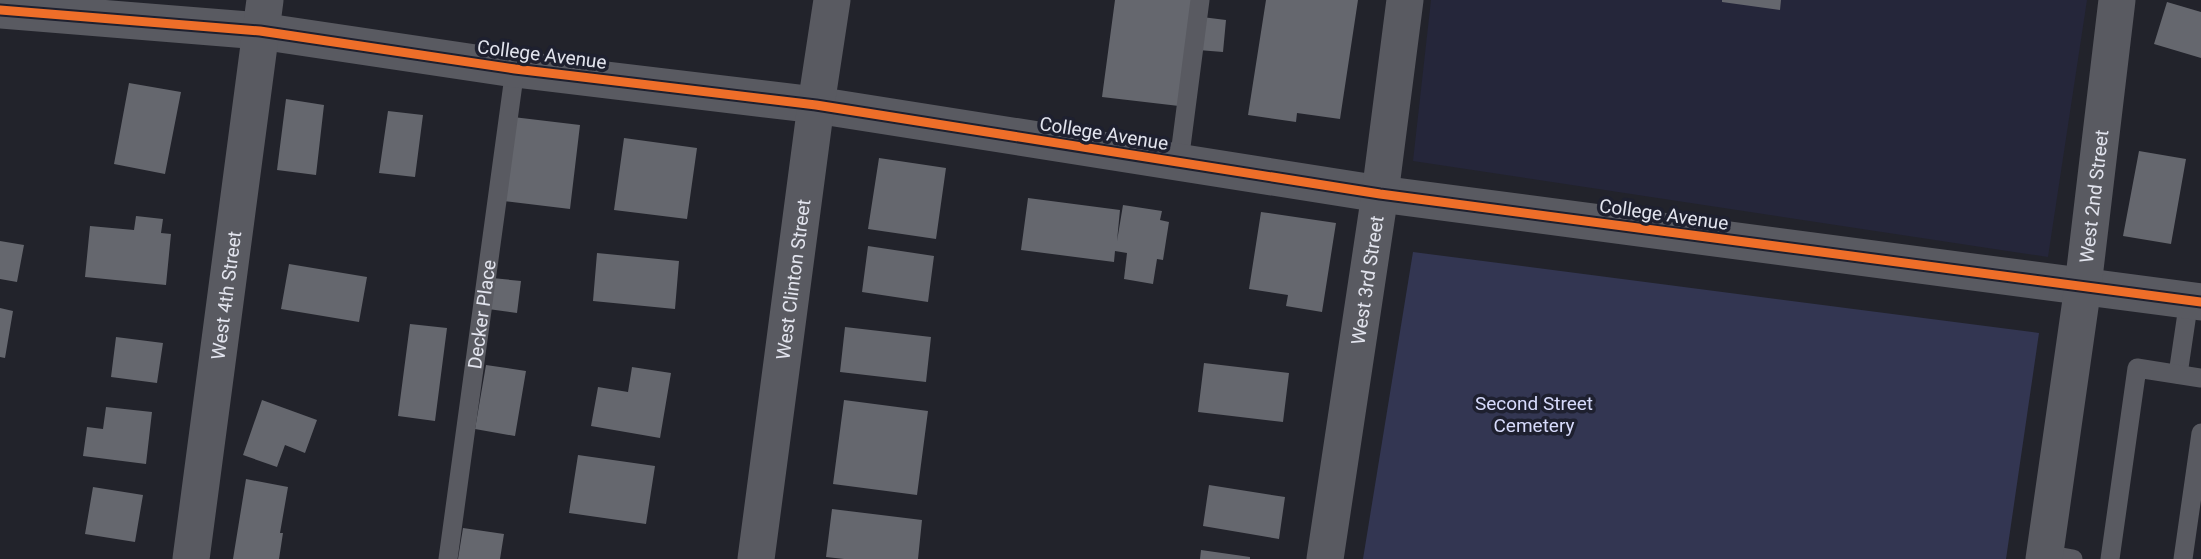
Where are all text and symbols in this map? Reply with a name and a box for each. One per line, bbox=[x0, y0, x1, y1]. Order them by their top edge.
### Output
street label: College Avenue bbox=[476, 35, 608, 74]
street label: College Avenue bbox=[1038, 112, 1170, 155]
street label: West 2nd Street bbox=[2075, 128, 2113, 264]
street label: College Avenue bbox=[1598, 194, 1730, 235]
street label: West Clinton Street bbox=[771, 198, 815, 361]
street label: West 3rd Street bbox=[1346, 214, 1389, 346]
street label: West 4th Street bbox=[206, 230, 246, 361]
street label: Decker Place bbox=[463, 258, 501, 370]
park label: Second Street Cemetery bbox=[1475, 392, 1593, 437]

